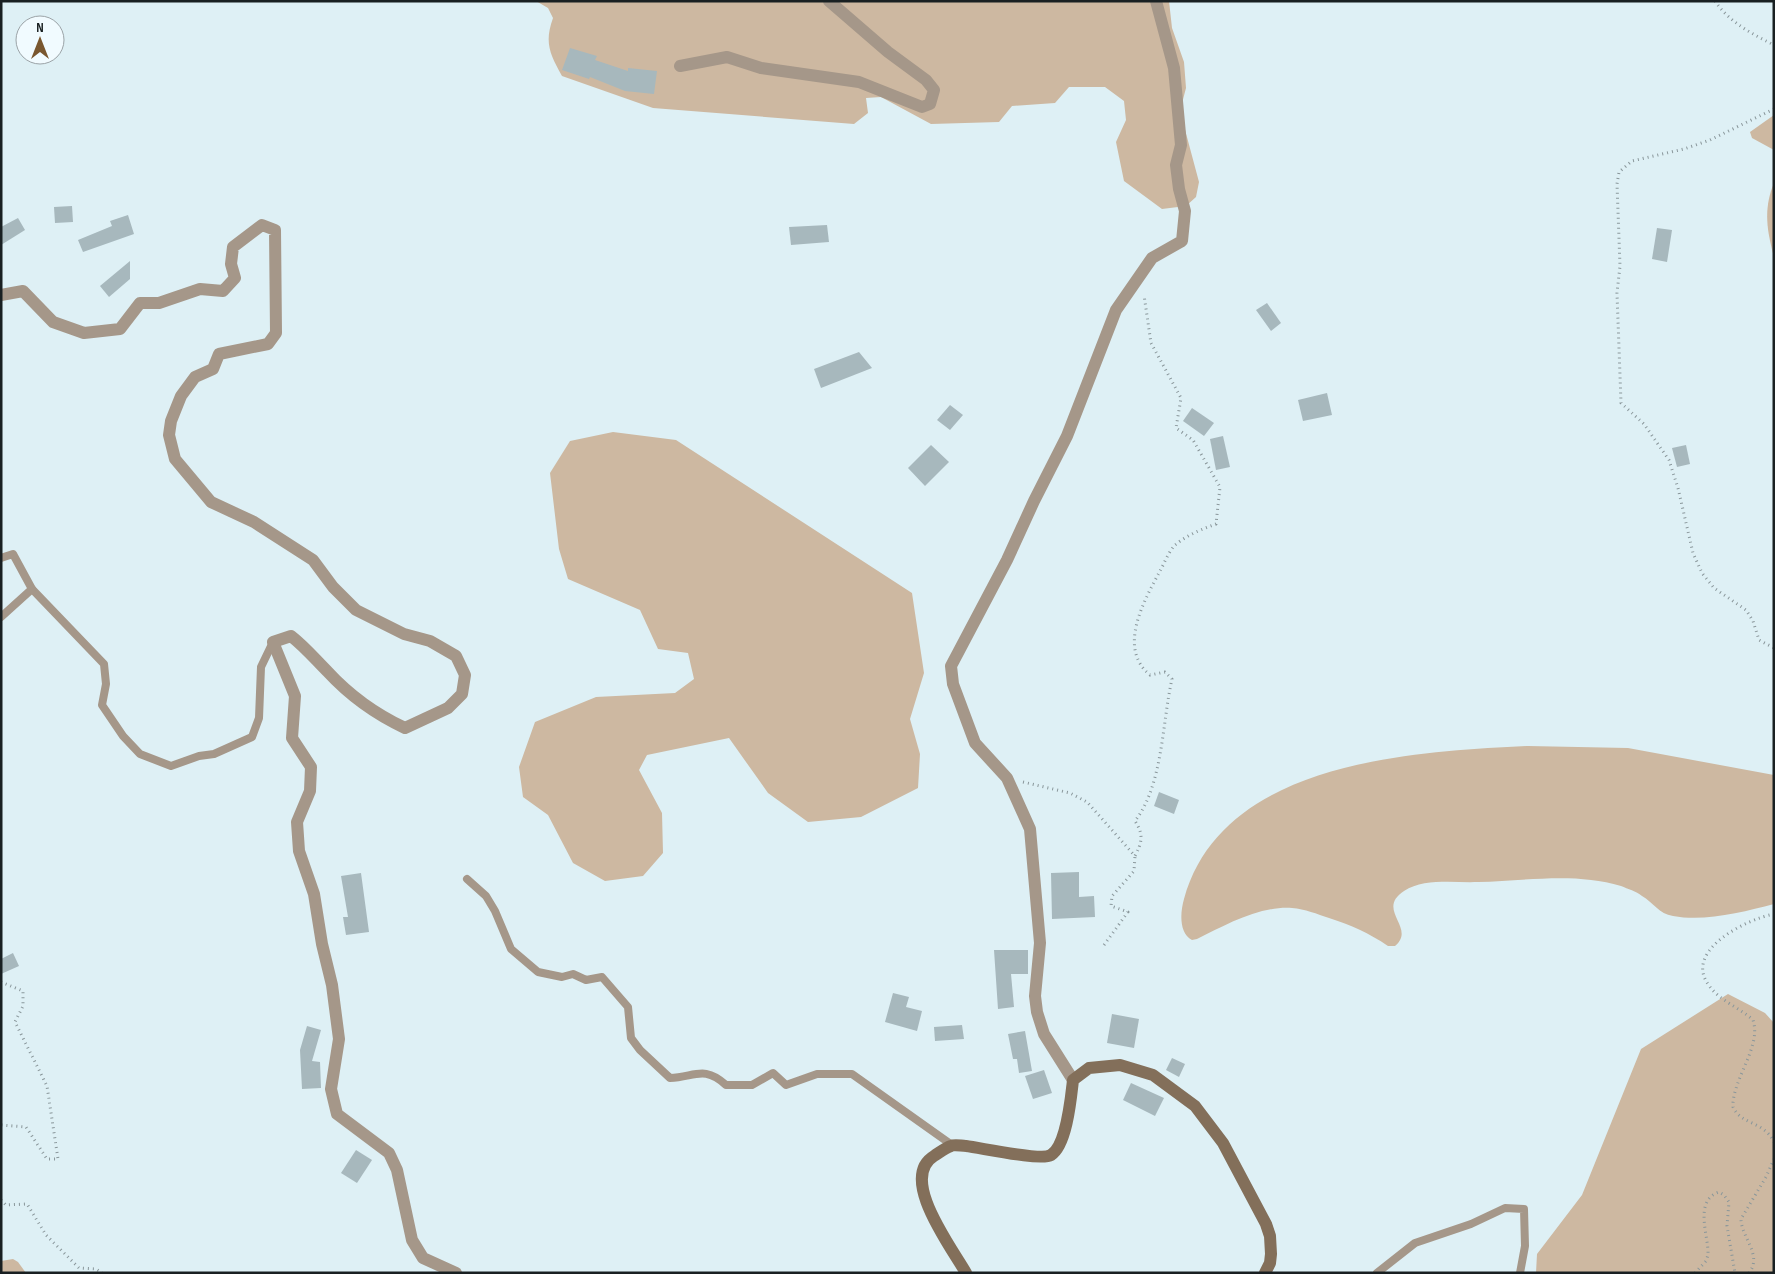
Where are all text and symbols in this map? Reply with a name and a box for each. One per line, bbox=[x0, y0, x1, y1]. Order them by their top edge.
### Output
north arrow bbox=[15, 15, 65, 65]
text: N bbox=[36, 19, 44, 36]

